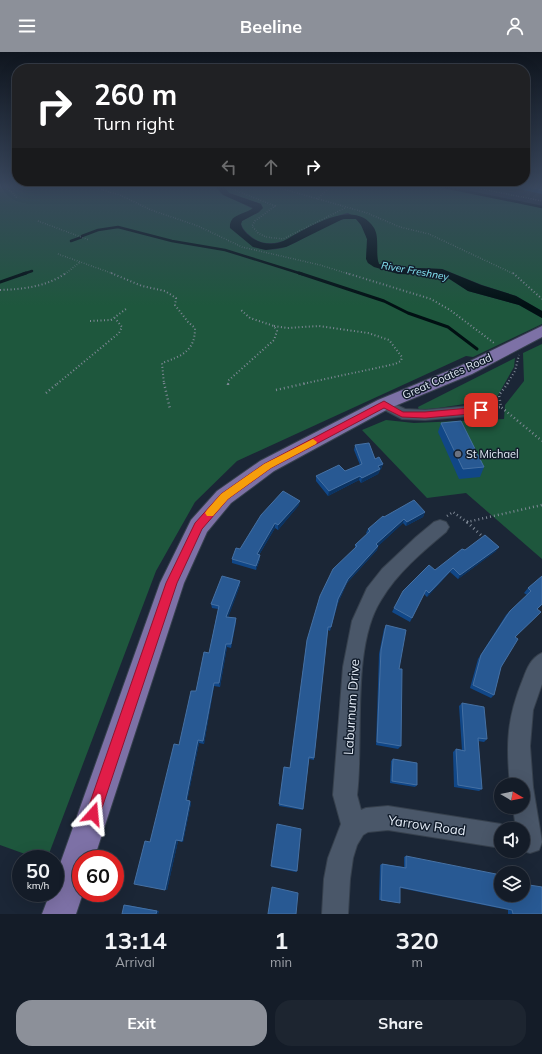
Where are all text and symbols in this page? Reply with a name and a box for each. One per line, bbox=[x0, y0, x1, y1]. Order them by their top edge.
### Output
icon: menu bbox=[16, 15, 38, 37]
text: Beeline bbox=[240, 15, 302, 38]
icon: person bbox=[504, 15, 526, 37]
text: 260 m bbox=[94, 77, 177, 112]
icon: right bbox=[28, 80, 80, 132]
text: Turn right bbox=[94, 112, 174, 135]
icon: left bbox=[218, 156, 240, 178]
icon: ahead bbox=[260, 156, 282, 178]
icon: right bbox=[302, 156, 324, 178]
water label: River Freshney bbox=[380, 259, 450, 283]
street label: Great Coates Road bbox=[400, 350, 494, 402]
pin bbox=[464, 393, 498, 427]
icon: arrive bbox=[470, 399, 492, 421]
place label: St Michael bbox=[466, 447, 519, 461]
marker: St Michael bbox=[453, 449, 463, 459]
street label: Laburnum Drive bbox=[340, 658, 362, 756]
north arrow bbox=[494, 778, 530, 814]
map controls bbox=[494, 778, 530, 902]
position arrow bbox=[72, 793, 114, 835]
street label: Yarrow Road bbox=[386, 812, 467, 838]
button: sound bbox=[494, 822, 530, 858]
speed limit sign: 60 bbox=[72, 850, 124, 902]
text: 50 bbox=[26, 858, 50, 883]
button: layers bbox=[494, 866, 530, 902]
text: km/h bbox=[27, 879, 49, 892]
text: 13:14 bbox=[103, 925, 167, 955]
text: 1 bbox=[274, 925, 288, 955]
text: 320 bbox=[396, 925, 439, 955]
text: Arrival bbox=[115, 954, 155, 970]
text: min bbox=[270, 954, 292, 970]
text: m bbox=[411, 954, 423, 970]
button: Exit bbox=[16, 1000, 267, 1046]
button: Share bbox=[275, 1000, 526, 1046]

